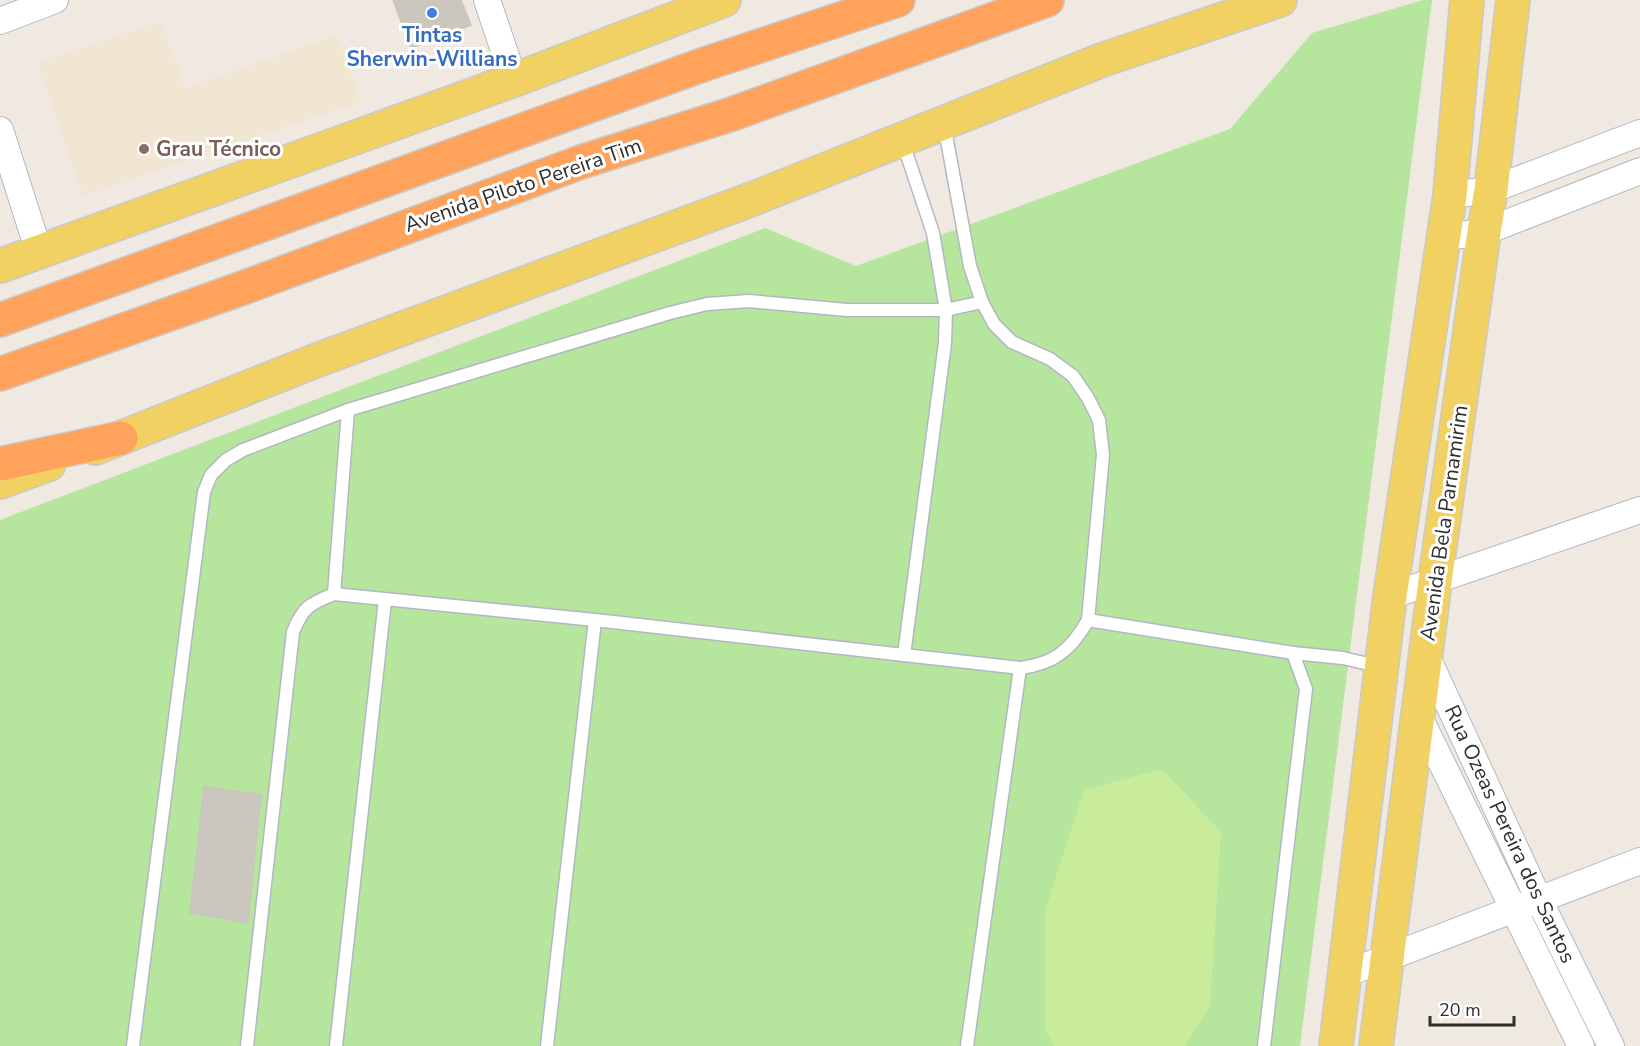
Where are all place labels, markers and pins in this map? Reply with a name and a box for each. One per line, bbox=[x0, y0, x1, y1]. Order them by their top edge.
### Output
marker: Tintas Sherwin-Willians bbox=[425, 6, 439, 20]
place label: Tintas Sherwin-Willians bbox=[347, 21, 517, 73]
place label: Grau Técnico bbox=[156, 135, 281, 163]
marker: Grau Técnico bbox=[137, 142, 151, 156]

